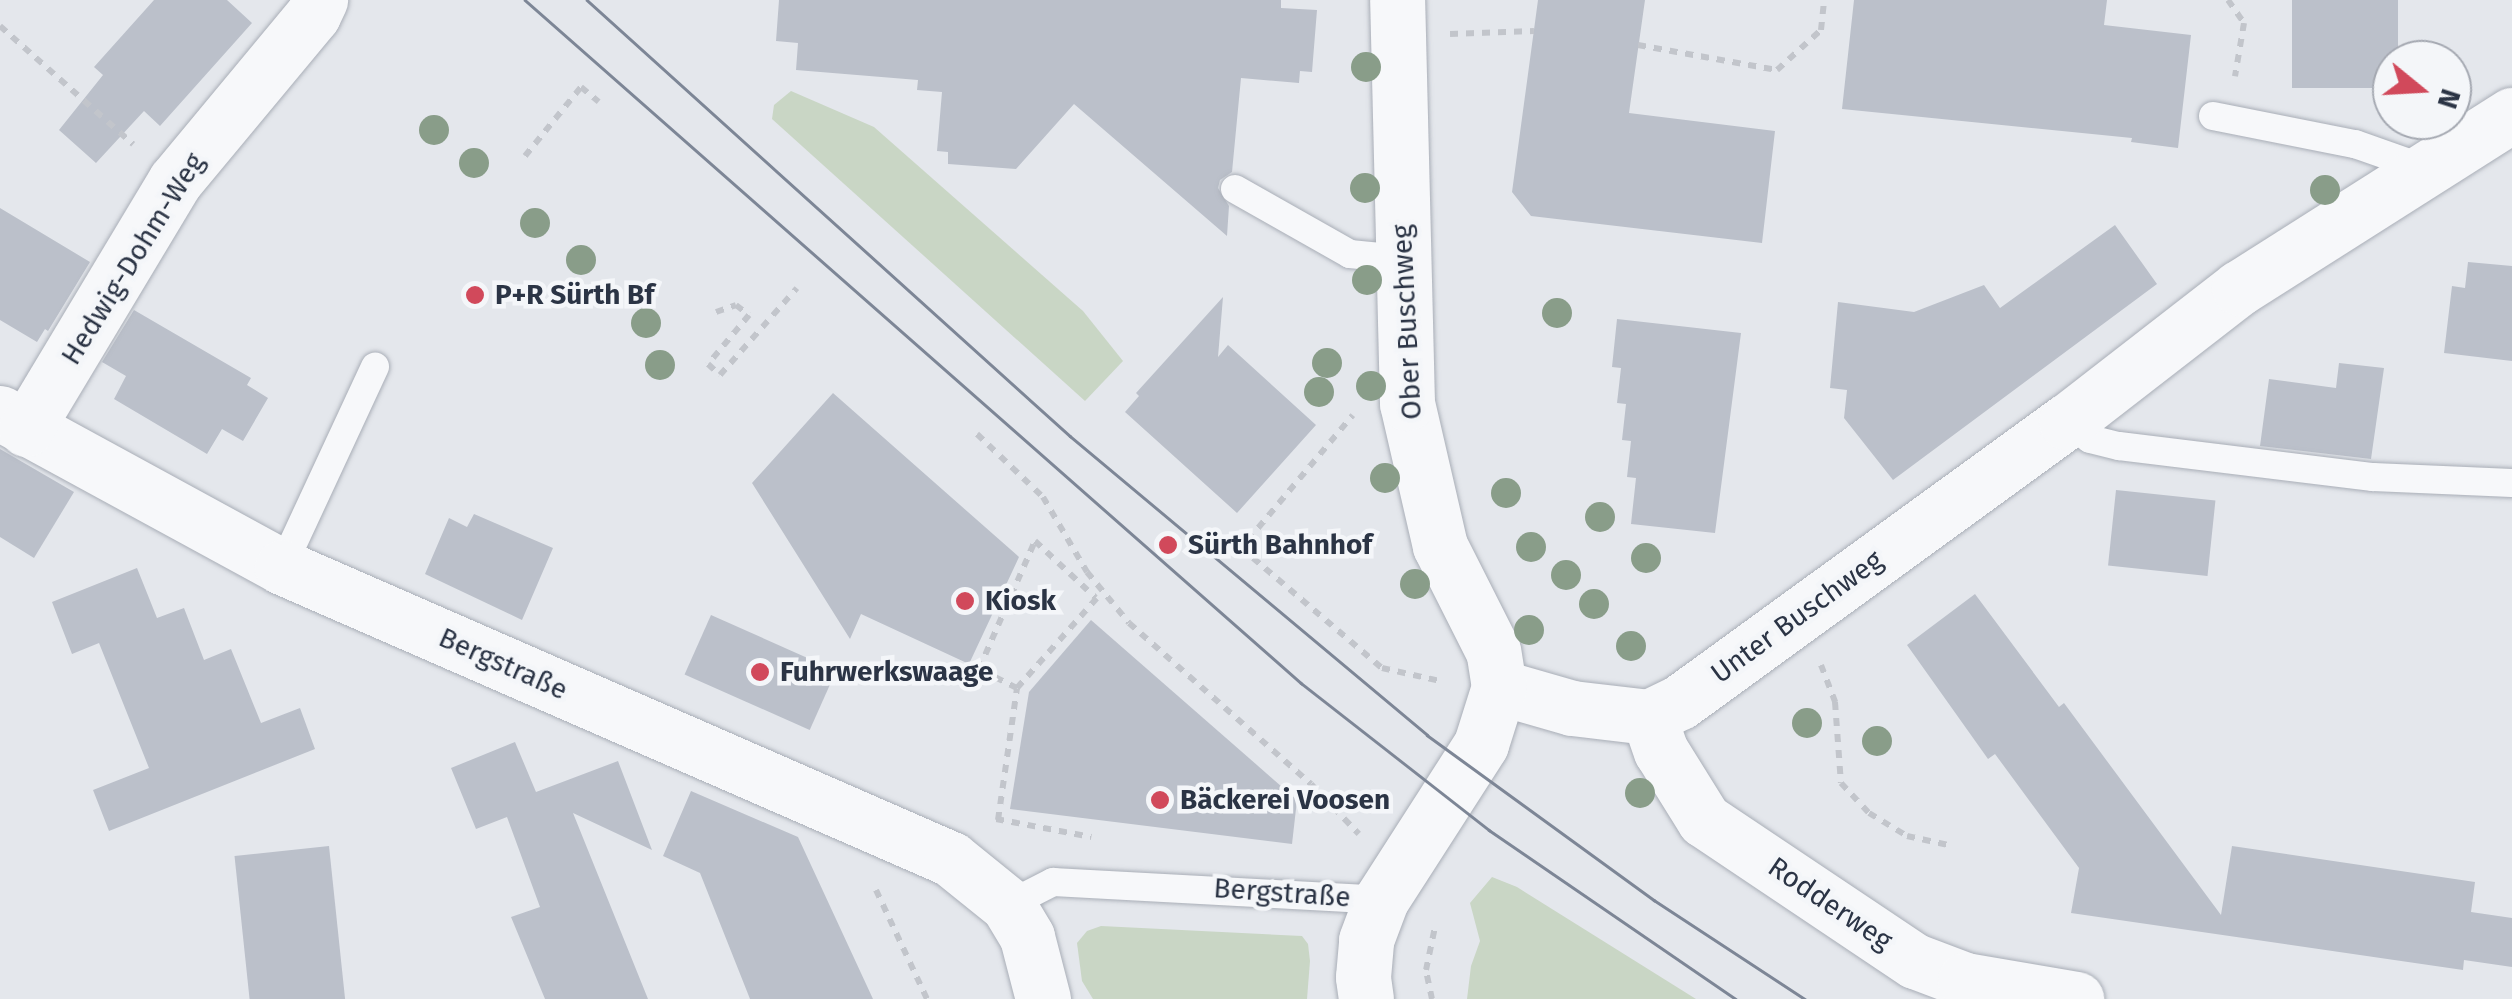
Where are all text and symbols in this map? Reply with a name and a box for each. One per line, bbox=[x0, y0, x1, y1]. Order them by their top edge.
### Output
north arrow bbox=[2372, 40, 2472, 140]
text: N bbox=[2431, 85, 2468, 113]
street label: Hedwig-Dohm-Weg bbox=[54, 147, 212, 371]
street label: Ober Buschweg bbox=[1385, 223, 1429, 421]
place label: P+R Sürth Bf bbox=[495, 278, 654, 312]
marker: P+R Sürth Bf bbox=[464, 284, 486, 306]
place label: Sürth Bahnhof bbox=[1188, 528, 1372, 562]
marker: Sürth Bahnhof bbox=[1157, 534, 1179, 556]
street label: Unter Buschweg bbox=[1705, 543, 1889, 691]
place label: Kiosk bbox=[985, 584, 1056, 618]
marker: Kiosk bbox=[954, 590, 976, 612]
street label: Bergstraße bbox=[434, 621, 572, 707]
place label: Fuhrwerkswaage bbox=[780, 655, 993, 689]
marker: Fuhrwerkswaage bbox=[749, 661, 771, 683]
place label: Bäckerei Voosen bbox=[1180, 783, 1390, 817]
marker: Bäckerei Voosen bbox=[1149, 789, 1171, 811]
street label: Rodderweg bbox=[1762, 850, 1898, 958]
street label: Bergstraße bbox=[1212, 871, 1352, 915]

